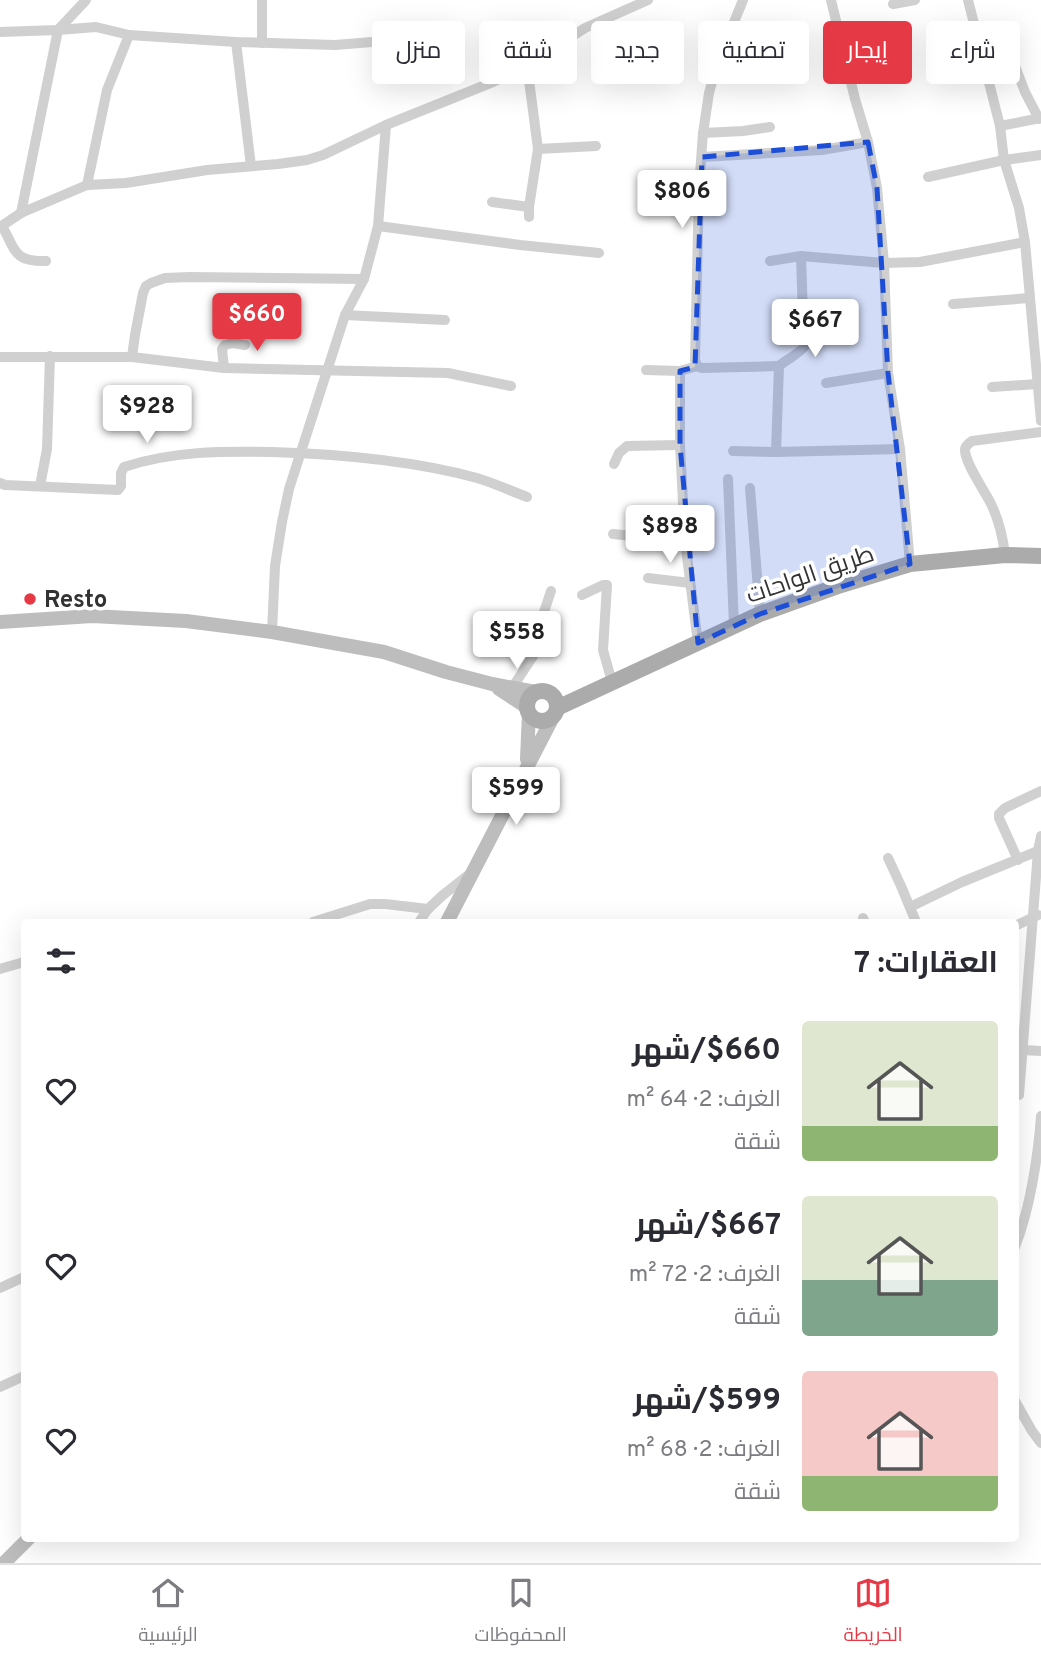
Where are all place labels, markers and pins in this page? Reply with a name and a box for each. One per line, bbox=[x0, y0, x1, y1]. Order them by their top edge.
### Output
pin: $806 bbox=[641, 170, 723, 230]
pin: $660 bbox=[216, 294, 298, 353]
pin: $667 bbox=[774, 300, 856, 359]
pin: $928 bbox=[106, 386, 188, 445]
pin: $898 bbox=[629, 505, 711, 565]
place label: Resto bbox=[44, 586, 107, 616]
marker: Resto bbox=[22, 591, 38, 607]
pin: $558 bbox=[476, 612, 558, 671]
pin: $599 bbox=[475, 768, 557, 827]

